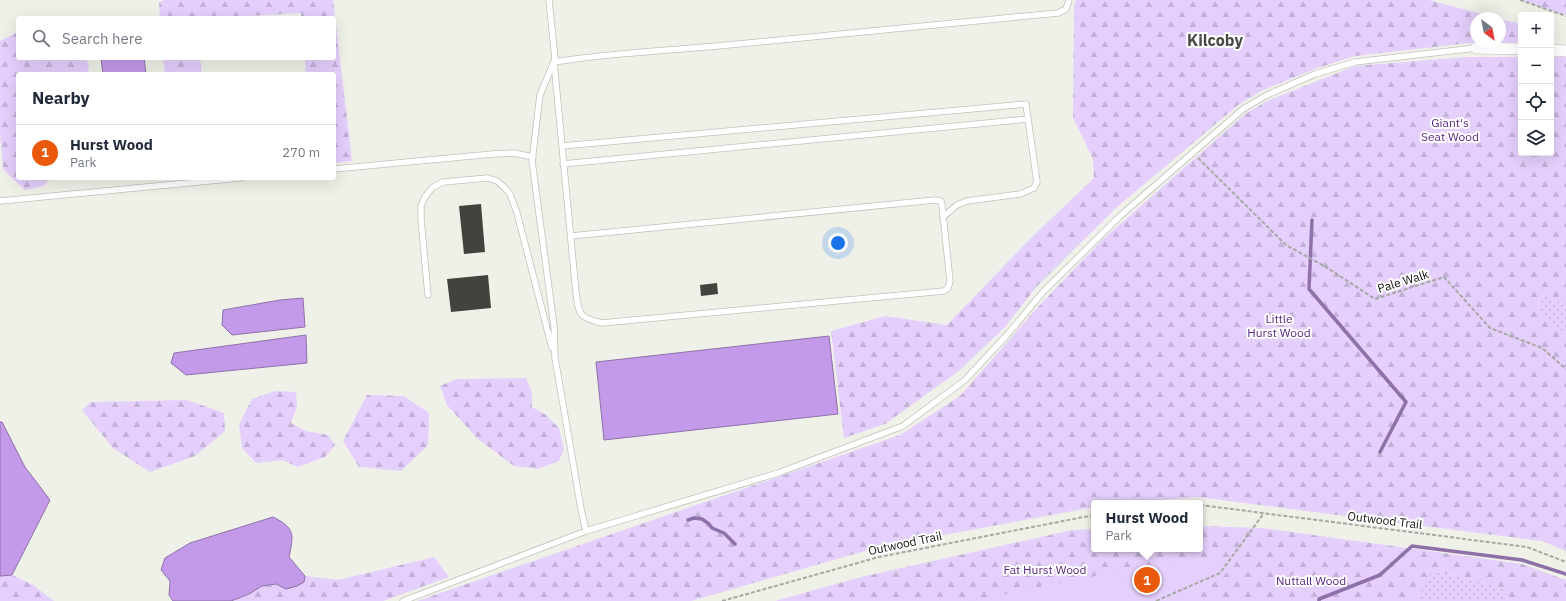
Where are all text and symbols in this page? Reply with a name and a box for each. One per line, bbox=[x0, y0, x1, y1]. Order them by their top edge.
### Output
north arrow bbox=[1470, 12, 1506, 48]
map controls bbox=[1518, 12, 1554, 156]
button: + bbox=[1518, 12, 1554, 48]
search box bbox=[16, 16, 336, 60]
icon: search bbox=[30, 27, 52, 49]
text: Search here bbox=[62, 29, 142, 48]
district label: Kilcoby bbox=[1187, 30, 1243, 50]
button: − bbox=[1518, 48, 1554, 84]
button: locate bbox=[1518, 84, 1554, 120]
text: Nearby bbox=[32, 87, 90, 109]
park label: Giant's Seat Wood bbox=[1421, 115, 1479, 144]
button: layers bbox=[1518, 120, 1554, 156]
text: Hurst Wood bbox=[70, 135, 153, 154]
text: 1 bbox=[41, 144, 49, 161]
text: 270 m bbox=[282, 144, 320, 161]
text: Park bbox=[70, 154, 96, 171]
your location bbox=[828, 233, 848, 253]
street label: Pale Walk bbox=[1376, 266, 1431, 296]
park label: Little Hurst Wood bbox=[1247, 311, 1311, 340]
popup bbox=[1091, 500, 1203, 552]
text: Hurst Wood bbox=[1106, 508, 1188, 527]
street label: Outwood Trail bbox=[1347, 508, 1423, 532]
text: Park bbox=[1106, 527, 1132, 544]
street label: Outwood Trail bbox=[867, 528, 943, 558]
park label: Fat Hurst Wood bbox=[1003, 562, 1087, 577]
pin: 1 bbox=[1134, 565, 1160, 595]
park label: Nuttall Wood bbox=[1276, 573, 1346, 588]

